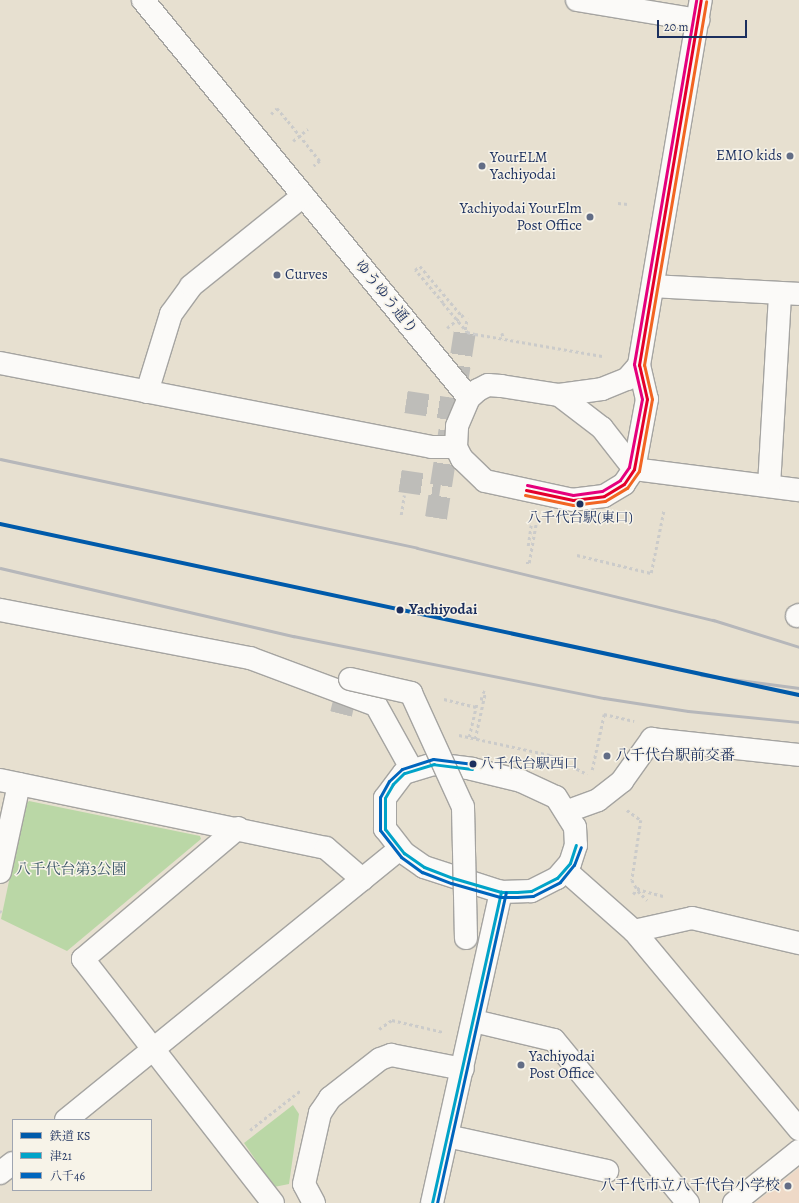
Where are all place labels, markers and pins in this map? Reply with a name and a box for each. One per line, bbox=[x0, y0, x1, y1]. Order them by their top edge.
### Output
place label: EMIO kids bbox=[716, 147, 782, 165]
place label: YourELM Yachiyodai bbox=[490, 148, 556, 183]
marker: EMIO kids bbox=[785, 151, 795, 161]
marker: YourELM Yachiyodai bbox=[477, 161, 487, 171]
place label: Yachiyodai YourElm Post Office bbox=[460, 199, 582, 234]
marker: Yachiyodai YourElm Post Office bbox=[585, 212, 595, 222]
place label: Curves bbox=[285, 266, 328, 284]
marker: Curves bbox=[272, 270, 282, 280]
marker: 八千代台駅(東口) bbox=[575, 499, 585, 509]
place label: 八千代台駅(東口) bbox=[527, 510, 633, 526]
place label: Yachiyodai bbox=[409, 601, 477, 619]
marker: Yachiyodai bbox=[394, 604, 406, 616]
place label: 八千代台駅前交番 bbox=[615, 747, 735, 765]
marker: 八千代台駅前交番 bbox=[602, 751, 612, 761]
place label: 八千代台駅西口 bbox=[480, 756, 578, 772]
marker: 八千代台駅西口 bbox=[468, 759, 478, 769]
place label: Yachiyodai Post Office bbox=[529, 1047, 595, 1082]
marker: Yachiyodai Post Office bbox=[516, 1060, 526, 1070]
place label: 八千代市立八千代台小学校 bbox=[600, 1177, 780, 1195]
marker: 八千代市立八千代台小学校 bbox=[783, 1181, 793, 1191]

